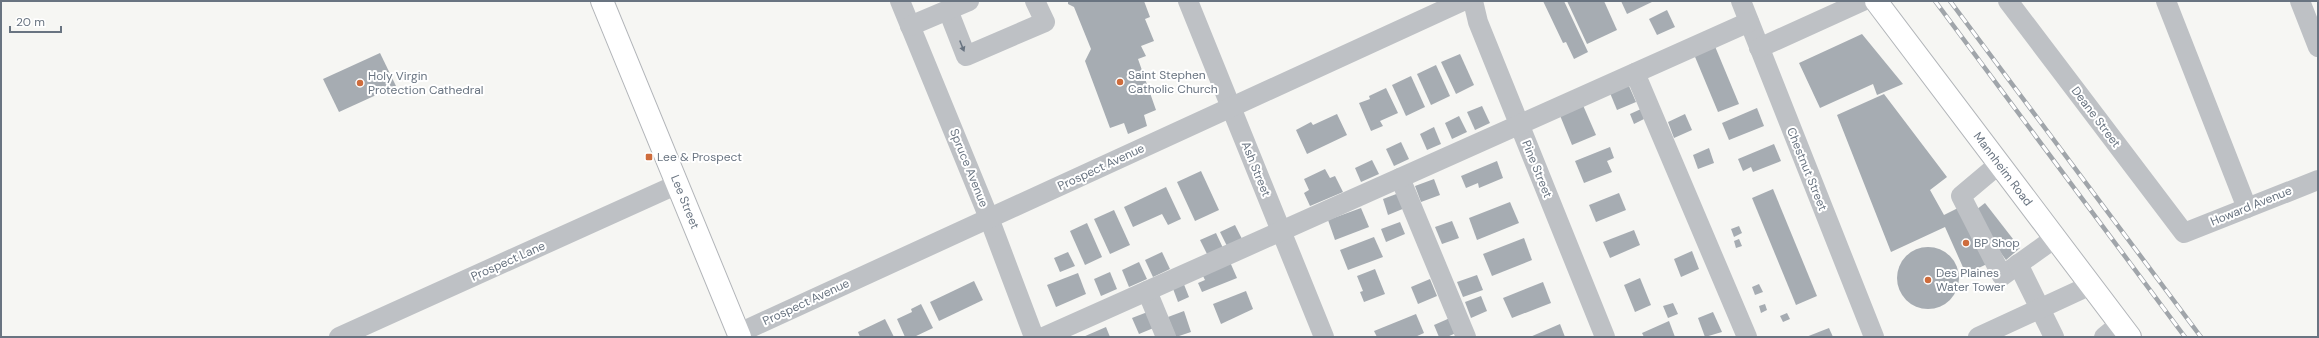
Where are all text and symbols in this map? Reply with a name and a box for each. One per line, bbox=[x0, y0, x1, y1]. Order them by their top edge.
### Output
scale bar bbox=[10, 8, 61, 34]
text: 20 m bbox=[16, 14, 45, 30]
one-way arrow bbox=[960, 41, 966, 53]
place label: Saint Stephen Catholic Church bbox=[1128, 67, 1218, 97]
place label: Holy Virgin Protection Cathedral bbox=[368, 68, 483, 98]
marker: Saint Stephen Catholic Church bbox=[1115, 77, 1125, 87]
marker: Holy Virgin Protection Cathedral bbox=[355, 78, 365, 88]
street label: Deane Street bbox=[2068, 83, 2124, 151]
street label: Chestnut Street bbox=[1783, 125, 1831, 213]
street label: Spruce Avenue bbox=[946, 126, 992, 210]
street label: Mannheim Road bbox=[1970, 129, 2036, 209]
street label: Pine Street bbox=[1518, 138, 1556, 200]
street label: Ash Street bbox=[1238, 139, 1274, 199]
street label: Prospect Avenue bbox=[1055, 140, 1147, 194]
place label: Lee & Prospect bbox=[657, 149, 742, 165]
marker: Lee & Prospect bbox=[644, 152, 654, 162]
street label: Lee Street bbox=[667, 173, 703, 232]
street label: Howard Avenue bbox=[2208, 182, 2294, 230]
place label: BP Shop bbox=[1974, 235, 2020, 251]
street label: Prospect Lane bbox=[468, 237, 548, 285]
marker: BP Shop bbox=[1961, 238, 1971, 248]
place label: Des Plaines Water Tower bbox=[1936, 265, 2006, 295]
street label: Prospect Avenue bbox=[760, 275, 852, 329]
marker: Des Plaines Water Tower bbox=[1923, 275, 1933, 285]

